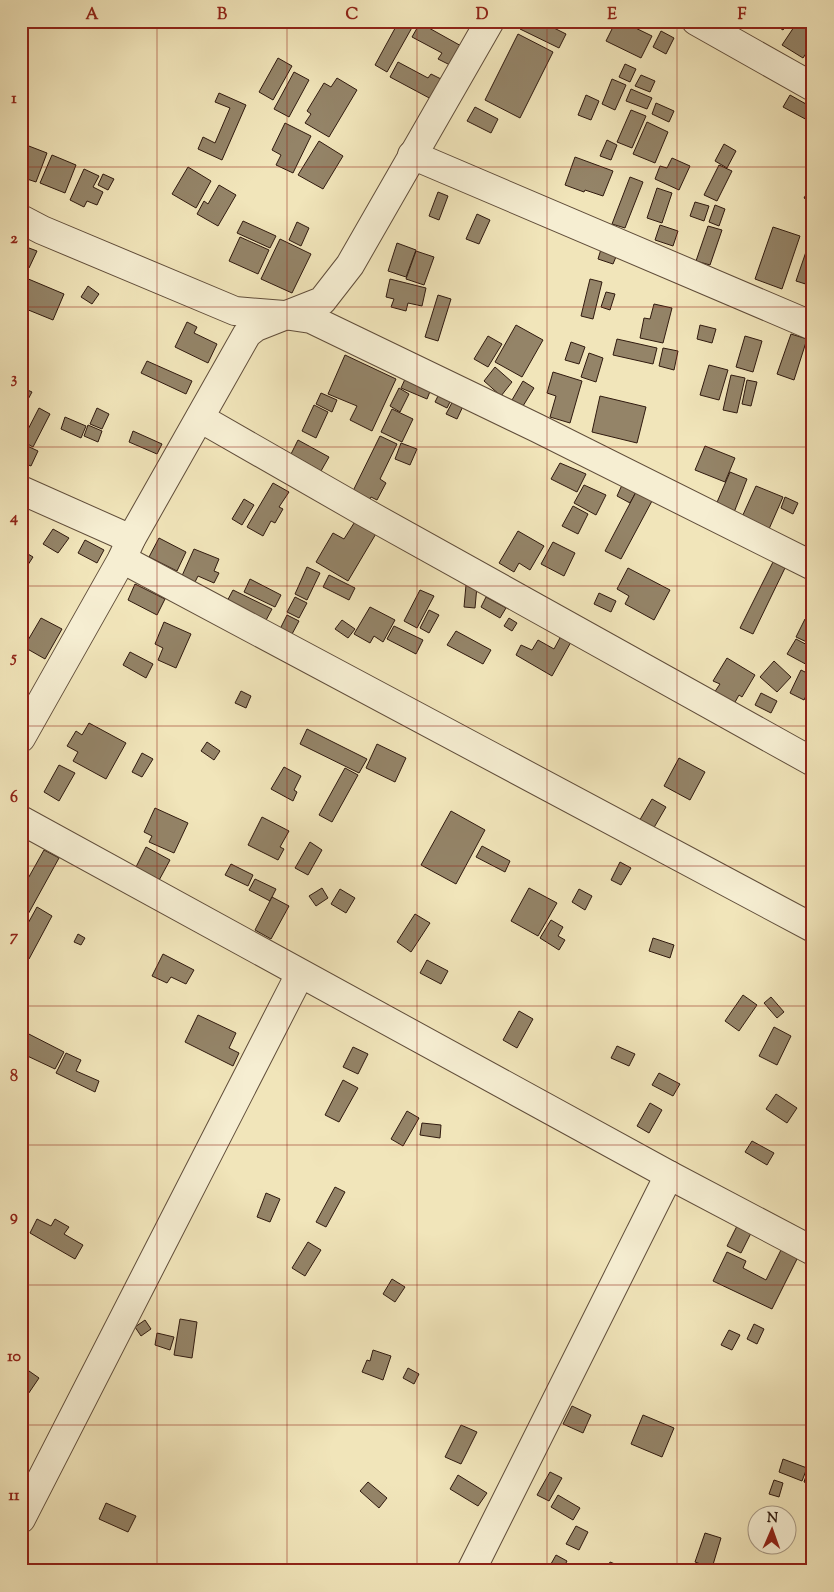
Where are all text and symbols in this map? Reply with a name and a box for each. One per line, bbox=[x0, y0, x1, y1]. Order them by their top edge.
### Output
text: A bbox=[86, 4, 99, 27]
text: B bbox=[217, 4, 227, 27]
text: C bbox=[346, 4, 359, 27]
text: D bbox=[476, 4, 489, 27]
text: E bbox=[607, 4, 617, 27]
text: F bbox=[738, 4, 747, 27]
text: 1 bbox=[11, 88, 17, 111]
text: 2 bbox=[10, 228, 18, 251]
text: 3 bbox=[11, 368, 18, 391]
text: 4 bbox=[9, 507, 18, 530]
text: 5 bbox=[9, 647, 17, 670]
text: 6 bbox=[10, 787, 18, 810]
text: 7 bbox=[10, 926, 19, 949]
text: 8 bbox=[10, 1066, 18, 1089]
text: 9 bbox=[10, 1206, 18, 1229]
text: 10 bbox=[7, 1346, 21, 1369]
text: 11 bbox=[9, 1485, 20, 1508]
north arrow bbox=[746, 1504, 796, 1554]
text: N bbox=[766, 1509, 778, 1529]

